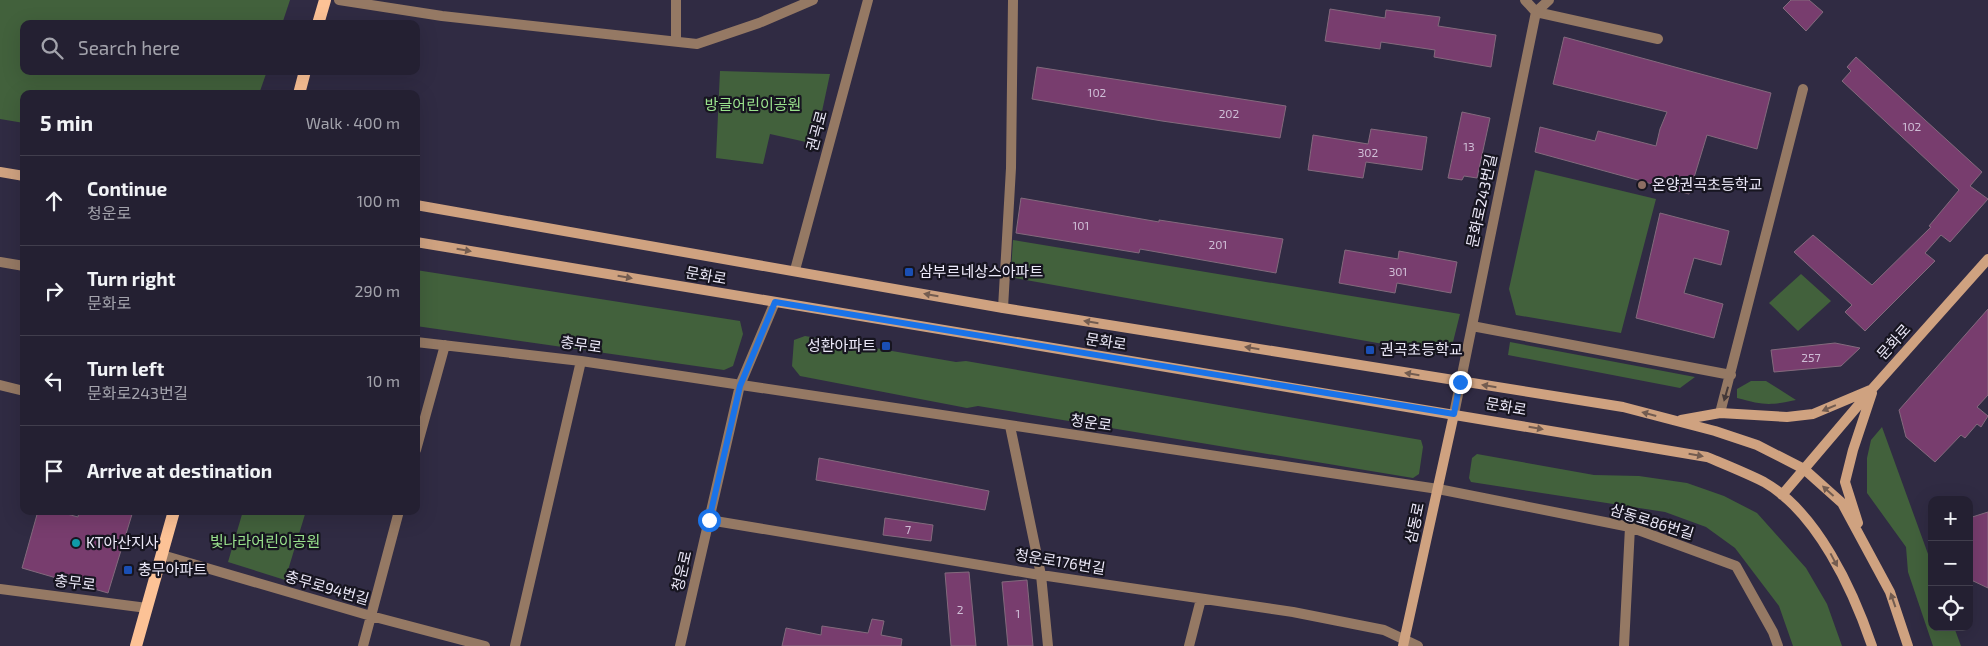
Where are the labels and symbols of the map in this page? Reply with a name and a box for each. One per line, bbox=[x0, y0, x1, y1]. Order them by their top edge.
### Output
house number: 102 bbox=[1088, 85, 1107, 99]
park label: 방글어린이공원 bbox=[705, 95, 801, 113]
house number: 202 bbox=[1219, 106, 1240, 120]
street label: 권곡로 bbox=[802, 108, 830, 153]
house number: 102 bbox=[1903, 119, 1922, 133]
house number: 13 bbox=[1463, 139, 1475, 153]
house number: 302 bbox=[1358, 145, 1379, 159]
street label: 문화로243번길 bbox=[1462, 152, 1500, 249]
place label: 온양권곡초등학교 bbox=[1652, 175, 1762, 193]
marker: 온양권곡초등학교 bbox=[1636, 179, 1648, 191]
house number: 101 bbox=[1073, 218, 1089, 232]
house number: 201 bbox=[1209, 237, 1227, 251]
one-way arrow bbox=[457, 247, 473, 255]
place label: 삼부르네상스아파트 bbox=[919, 262, 1043, 280]
street label: 문화로 bbox=[684, 263, 728, 287]
house number: 301 bbox=[1389, 264, 1407, 278]
marker: 삼부르네상스아파트 bbox=[903, 266, 915, 278]
one-way arrow bbox=[617, 274, 633, 282]
one-way arrow bbox=[923, 290, 939, 298]
one-way arrow bbox=[1083, 318, 1099, 326]
street label: 문화로 bbox=[1873, 320, 1914, 363]
street label: 문화로 bbox=[1084, 329, 1128, 353]
street label: 충무로 bbox=[559, 332, 603, 356]
place label: 성환아파트 bbox=[807, 336, 876, 354]
marker: 성환아파트 bbox=[880, 340, 892, 352]
place label: 권곡초등학교 bbox=[1380, 340, 1463, 358]
one-way arrow bbox=[1243, 344, 1259, 352]
marker: 권곡초등학교 bbox=[1364, 344, 1376, 356]
house number: 257 bbox=[1801, 350, 1821, 364]
one-way arrow bbox=[1404, 369, 1420, 377]
route end bbox=[1449, 371, 1472, 394]
one-way arrow bbox=[1481, 382, 1497, 390]
one-way arrow bbox=[1721, 387, 1729, 402]
street label: 문화로 bbox=[1484, 394, 1528, 418]
one-way arrow bbox=[1822, 404, 1836, 412]
street label: 청운로 bbox=[1069, 410, 1113, 434]
one-way arrow bbox=[1642, 410, 1657, 418]
one-way arrow bbox=[1528, 424, 1544, 432]
one-way arrow bbox=[1689, 452, 1705, 460]
one-way arrow bbox=[1823, 485, 1835, 497]
street label: 삼동로86번길 bbox=[1608, 500, 1696, 542]
street label: 삼동로 bbox=[1401, 501, 1427, 545]
route start bbox=[698, 509, 721, 532]
house number: 7 bbox=[905, 522, 911, 536]
park label: 빛나라어린이공원 bbox=[210, 532, 320, 550]
place label: KT아산지사 bbox=[86, 533, 159, 551]
marker: KT아산지사 bbox=[70, 537, 82, 549]
street label: 청운로176번길 bbox=[1014, 545, 1107, 577]
street label: 청운로 bbox=[668, 549, 694, 593]
one-way arrow bbox=[1830, 553, 1838, 568]
place label: 충무아파트 bbox=[138, 560, 207, 578]
marker: 충무아파트 bbox=[122, 564, 134, 576]
street label: 충무로94번길 bbox=[283, 566, 371, 608]
street label: 충무로 bbox=[53, 571, 97, 593]
one-way arrow bbox=[1888, 592, 1896, 607]
house number: 2 bbox=[957, 602, 964, 616]
house number: 1 bbox=[1016, 606, 1020, 620]

